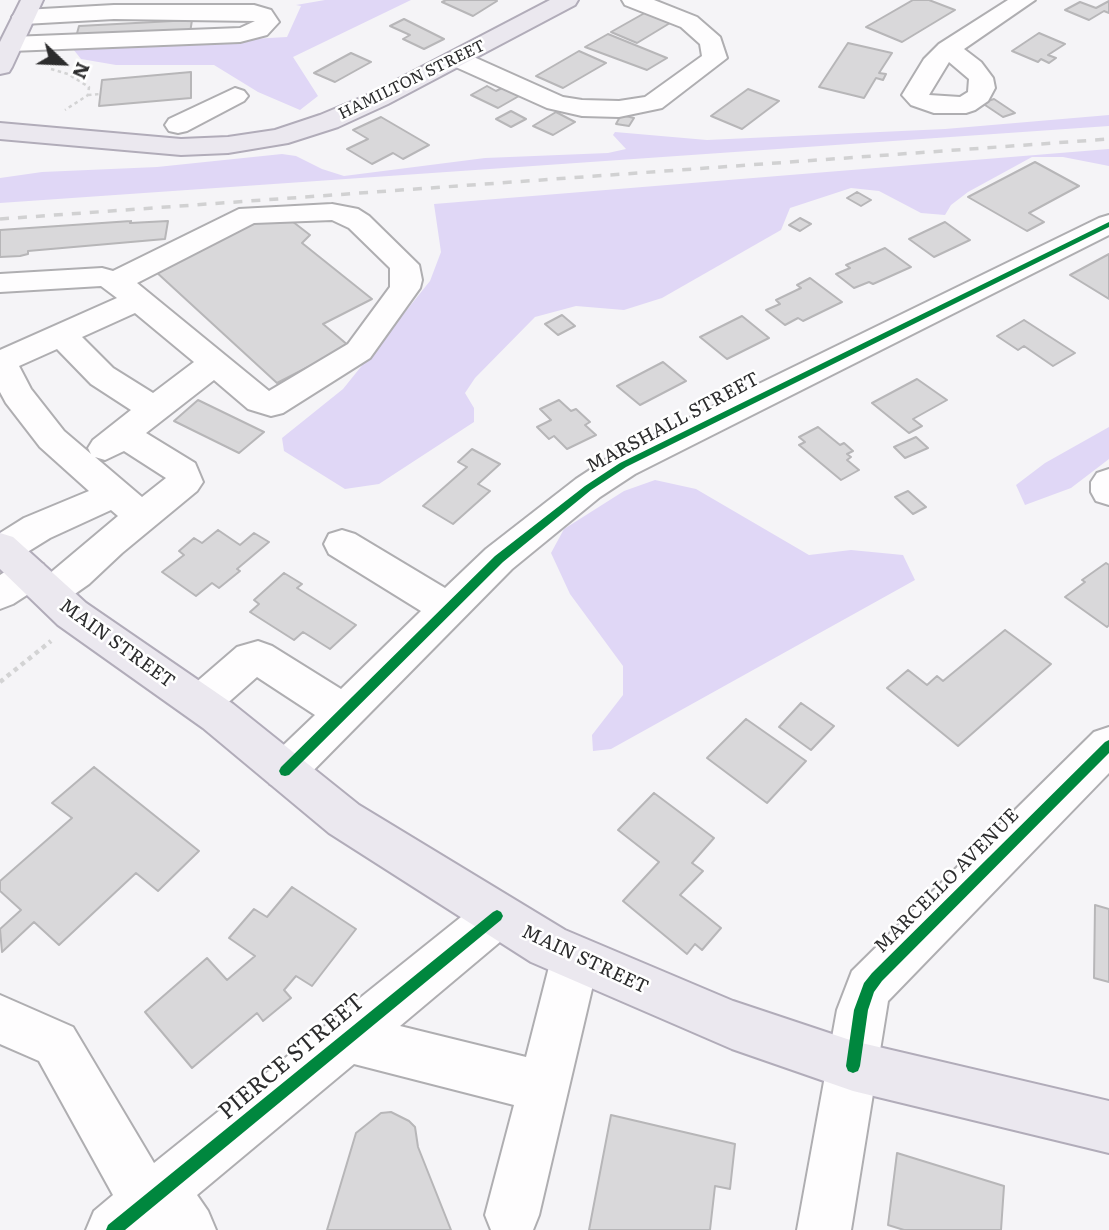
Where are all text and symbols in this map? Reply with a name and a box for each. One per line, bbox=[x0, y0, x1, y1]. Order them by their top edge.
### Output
north arrow bbox=[28, 28, 98, 98]
street label: HAMILTON STREET bbox=[336, 36, 488, 124]
text: N bbox=[66, 58, 98, 84]
street label: MARSHALL STREET bbox=[583, 368, 763, 478]
street label: MAIN STREET bbox=[55, 595, 179, 693]
street label: MARCELLO AVENUE bbox=[870, 804, 1024, 958]
street label: MAIN STREET bbox=[518, 921, 652, 999]
street label: PIERCE STREET bbox=[214, 988, 370, 1126]

